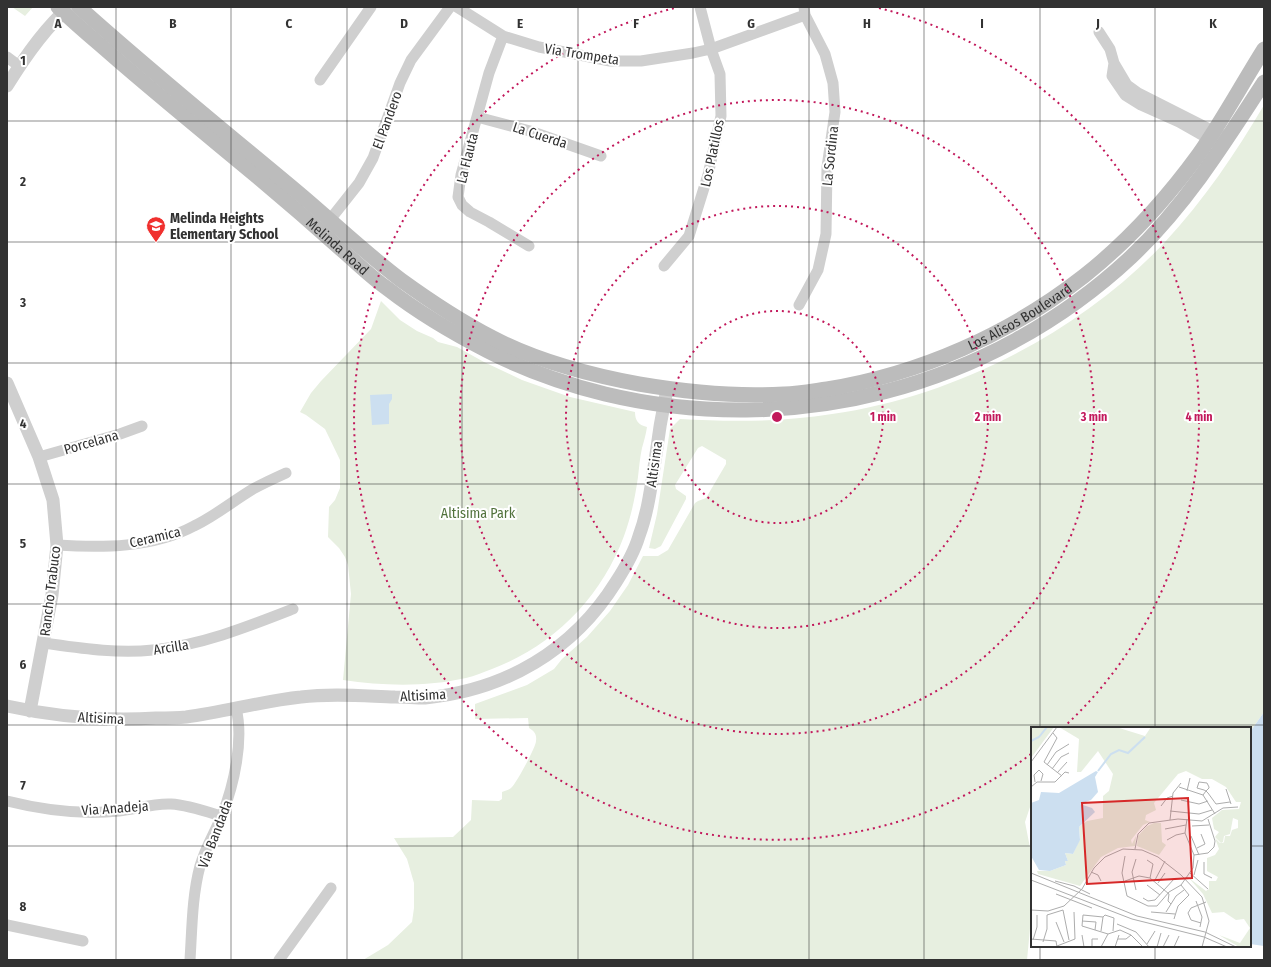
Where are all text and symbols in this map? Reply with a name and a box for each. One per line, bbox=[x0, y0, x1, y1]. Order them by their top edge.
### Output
text: A bbox=[53, 16, 62, 31]
text: B bbox=[169, 16, 177, 31]
text: C bbox=[286, 16, 293, 31]
text: D bbox=[400, 16, 408, 31]
text: E bbox=[517, 16, 523, 31]
text: F bbox=[633, 16, 639, 31]
text: G bbox=[747, 16, 755, 31]
text: H bbox=[863, 16, 871, 31]
text: I bbox=[980, 16, 984, 31]
text: J bbox=[1095, 16, 1100, 31]
text: K bbox=[1209, 16, 1217, 31]
street label: Via Trompeta bbox=[543, 40, 621, 69]
text: 1 bbox=[20, 53, 26, 68]
street label: El Pandero bbox=[369, 89, 406, 152]
street label: Los Platillos bbox=[697, 118, 728, 189]
street label: La Cuerda bbox=[510, 119, 569, 152]
street label: La Sordina bbox=[819, 125, 842, 187]
street label: La Flauta bbox=[453, 131, 482, 185]
text: 2 bbox=[19, 174, 26, 189]
place label: Melinda Heights Elementary School bbox=[170, 210, 279, 243]
street label: Melinda Road bbox=[302, 214, 372, 279]
school or university icon: Melinda Heights Elementary School bbox=[145, 215, 167, 243]
street label: Los Alisos Boulevard bbox=[965, 280, 1075, 354]
text: 3 bbox=[19, 295, 26, 310]
centre of rings bbox=[770, 410, 784, 424]
text: 1 min bbox=[870, 410, 896, 424]
text: 2 min bbox=[974, 410, 1001, 424]
text: 3 min bbox=[1080, 410, 1107, 424]
text: 4 min bbox=[1185, 410, 1213, 424]
text: 4 bbox=[20, 416, 27, 431]
street label: Porcelana bbox=[62, 427, 121, 458]
street label: Altisima bbox=[643, 440, 666, 488]
park label: Altisima Park bbox=[441, 505, 516, 522]
street label: Ceramica bbox=[128, 523, 183, 552]
text: 5 bbox=[20, 536, 26, 551]
street label: Rancho Trabuco bbox=[37, 545, 64, 637]
street label: Arcilla bbox=[152, 636, 190, 659]
text: 6 bbox=[20, 657, 27, 672]
street label: Altisima bbox=[399, 686, 447, 705]
street label: Altisima bbox=[77, 709, 125, 728]
inset map bbox=[1031, 727, 1251, 947]
text: 7 bbox=[20, 778, 26, 793]
street label: Via Anadeja bbox=[81, 798, 149, 819]
street label: Via Bandada bbox=[195, 798, 236, 871]
text: 8 bbox=[20, 899, 27, 914]

